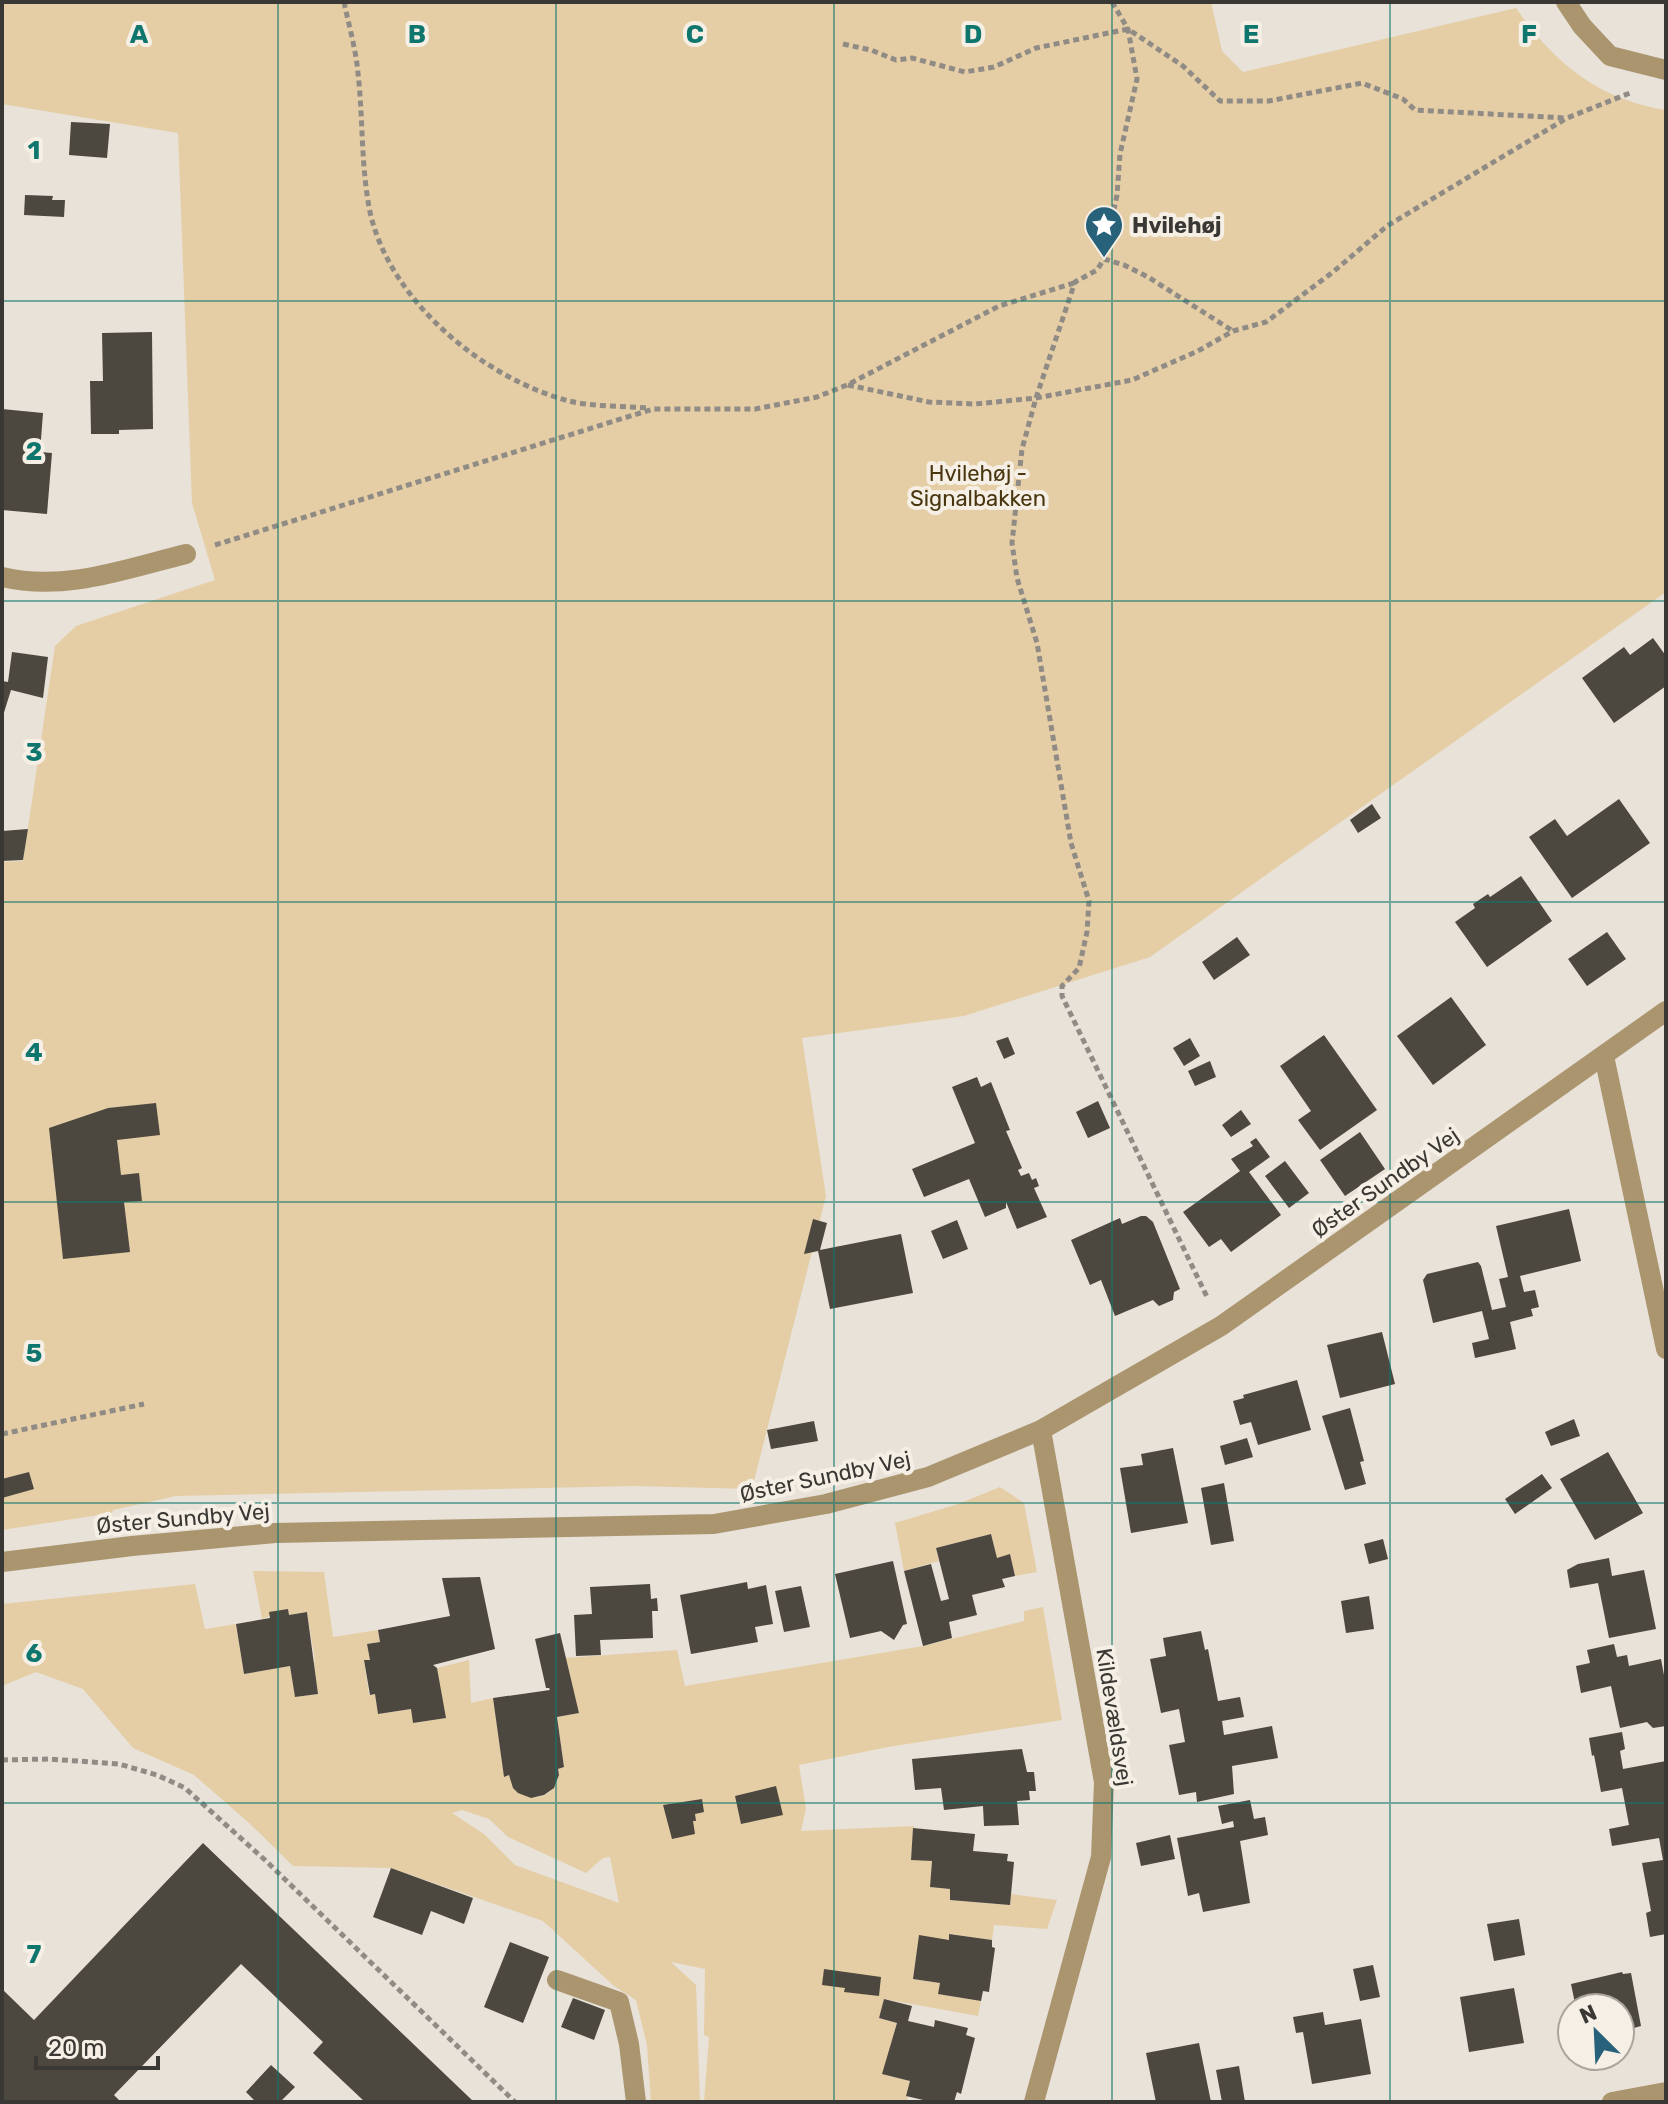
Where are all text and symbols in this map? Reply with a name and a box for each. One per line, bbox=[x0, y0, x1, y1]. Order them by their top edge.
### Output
text: A bbox=[130, 19, 149, 50]
text: B bbox=[408, 19, 426, 50]
text: C bbox=[686, 19, 704, 50]
text: D bbox=[964, 19, 982, 50]
text: E bbox=[1243, 19, 1259, 50]
text: F bbox=[1521, 19, 1537, 50]
text: 1 bbox=[28, 135, 40, 166]
place icon: Hvilehøj bbox=[1083, 204, 1125, 259]
place label: Hvilehøj bbox=[1132, 212, 1222, 239]
text: 2 bbox=[26, 436, 42, 467]
park label: Hvilehøj - Signalbakken bbox=[910, 460, 1046, 512]
text: 3 bbox=[25, 737, 43, 768]
text: 4 bbox=[25, 1037, 43, 1068]
street label: Øster Sundby Vej bbox=[1306, 1122, 1464, 1243]
text: 5 bbox=[26, 1338, 42, 1369]
street label: Øster Sundby Vej bbox=[737, 1445, 913, 1508]
street label: Øster Sundby Vej bbox=[95, 1497, 271, 1540]
text: 6 bbox=[26, 1638, 43, 1669]
street label: Kildevældsvej bbox=[1090, 1646, 1139, 1788]
text: 7 bbox=[27, 1939, 42, 1970]
north arrow bbox=[1556, 1992, 1636, 2072]
text: N bbox=[1575, 1999, 1601, 2030]
scale bar bbox=[36, 2020, 158, 2070]
text: 20 m bbox=[48, 2034, 105, 2062]

